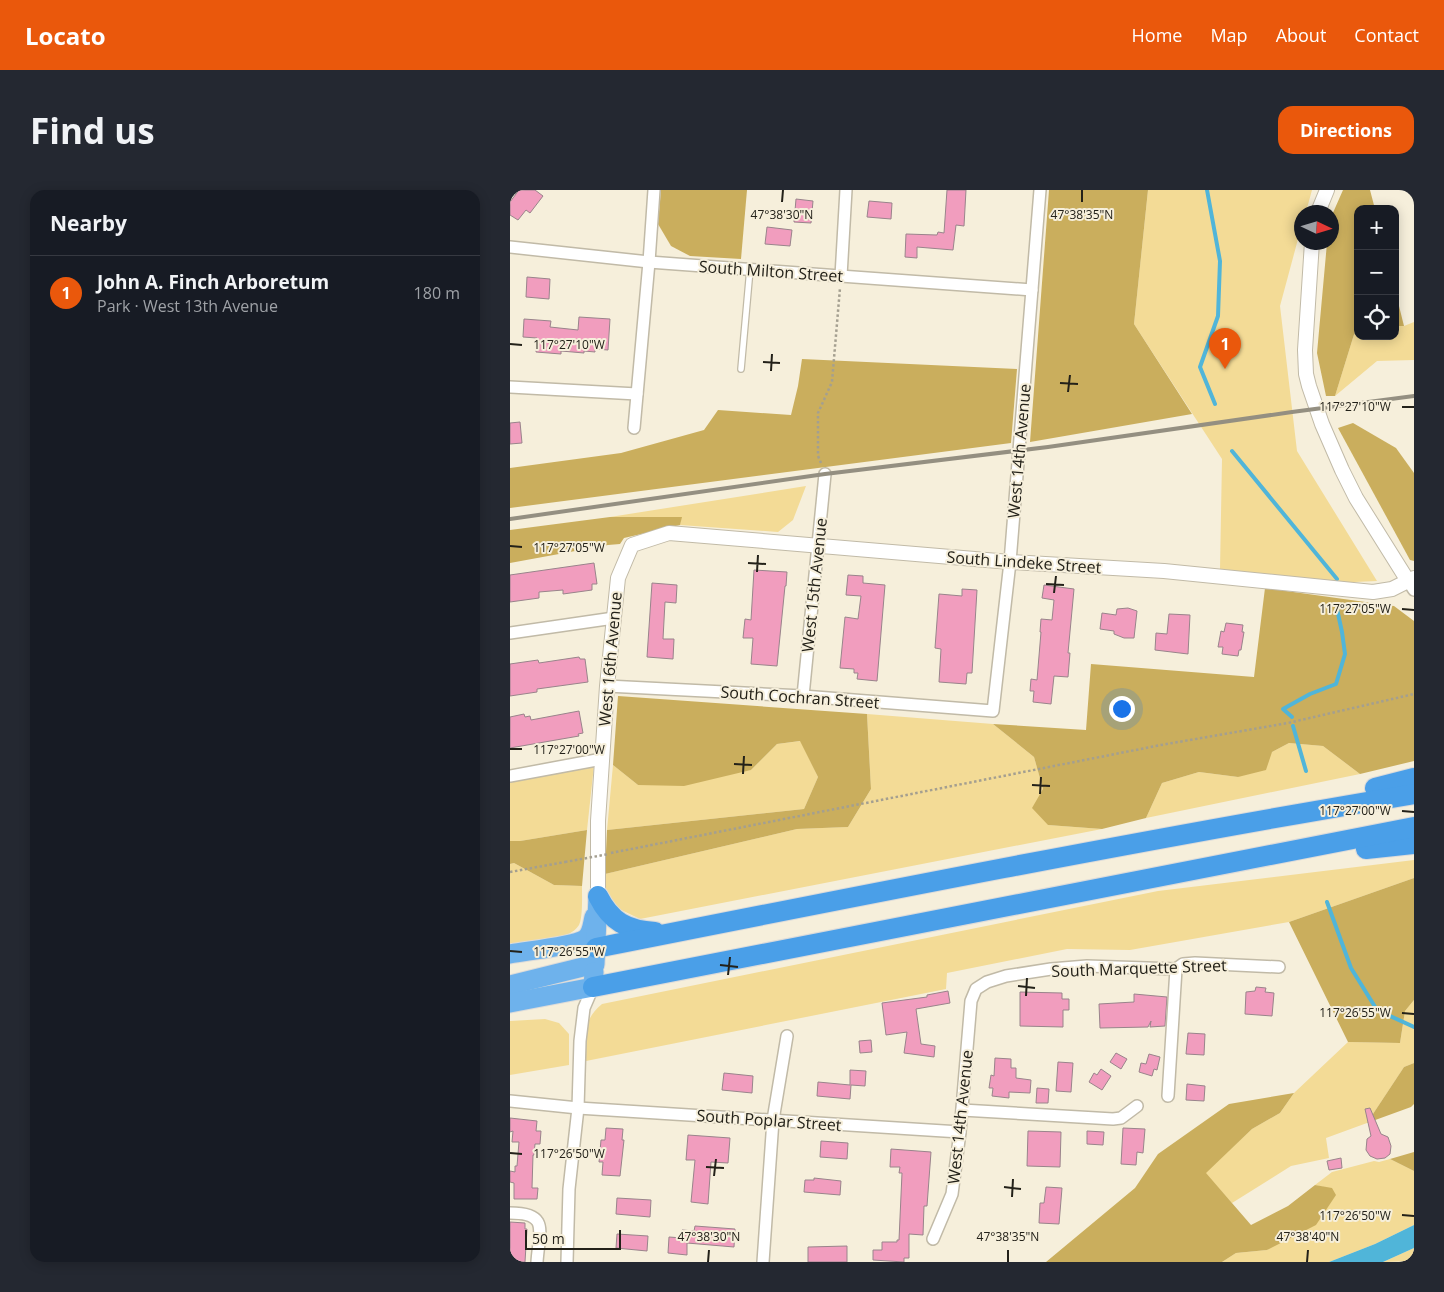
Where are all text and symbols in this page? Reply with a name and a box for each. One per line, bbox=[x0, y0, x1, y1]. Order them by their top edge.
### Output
text: Locato bbox=[25, 19, 106, 52]
text: Home bbox=[1132, 23, 1182, 47]
text: Map bbox=[1210, 23, 1248, 47]
text: About bbox=[1276, 23, 1326, 47]
text: Contact bbox=[1354, 23, 1419, 47]
button: Directions bbox=[1278, 106, 1414, 154]
text: Find us bbox=[30, 107, 155, 154]
north arrow bbox=[1294, 205, 1339, 250]
map controls bbox=[1354, 205, 1399, 340]
button: + bbox=[1354, 205, 1399, 250]
text: 47°38'30"N bbox=[751, 206, 813, 223]
text: 47°38'35"N bbox=[1051, 206, 1113, 223]
text: Nearby bbox=[50, 209, 127, 237]
button: − bbox=[1354, 250, 1399, 295]
street label: South Milton Street bbox=[698, 255, 844, 287]
text: John A. Finch Arboretum bbox=[97, 269, 329, 295]
text: 1 bbox=[61, 282, 71, 304]
text: 180 m bbox=[414, 282, 460, 304]
text: Park · West 13th Avenue bbox=[97, 295, 278, 317]
button: locate bbox=[1354, 295, 1399, 340]
pin: 1 bbox=[1209, 328, 1241, 369]
text: 117°27'10"W bbox=[533, 336, 605, 353]
street label: West 14th Avenue bbox=[1002, 383, 1036, 519]
text: 117°27'10"W bbox=[1319, 398, 1391, 415]
street label: West 15th Avenue bbox=[796, 517, 832, 653]
text: 117°27'05"W bbox=[533, 539, 605, 556]
street label: South Lindeke Street bbox=[946, 546, 1102, 578]
street label: West 16th Avenue bbox=[593, 591, 627, 727]
text: 117°27'05"W bbox=[1319, 600, 1391, 617]
street label: South Cochran Street bbox=[720, 680, 880, 714]
your location bbox=[1109, 696, 1135, 722]
text: 117°27'00"W bbox=[533, 741, 605, 758]
text: 117°27'00"W bbox=[1319, 802, 1391, 819]
text: 117°26'55"W bbox=[533, 943, 605, 960]
street label: South Marquette Street bbox=[1051, 954, 1227, 982]
text: 117°26'55"W bbox=[1319, 1004, 1391, 1021]
street label: West 14th Avenue bbox=[942, 1049, 978, 1185]
street label: South Poplar Street bbox=[696, 1104, 843, 1136]
text: 117°26'50"W bbox=[533, 1145, 605, 1162]
text: 117°26'50"W bbox=[1319, 1207, 1391, 1224]
scale bar bbox=[525, 1227, 621, 1250]
text: 47°38'30"N bbox=[678, 1228, 740, 1245]
text: 47°38'35"N bbox=[977, 1228, 1039, 1245]
text: 47°38'40"N bbox=[1277, 1228, 1339, 1245]
text: 50 m bbox=[532, 1229, 565, 1248]

